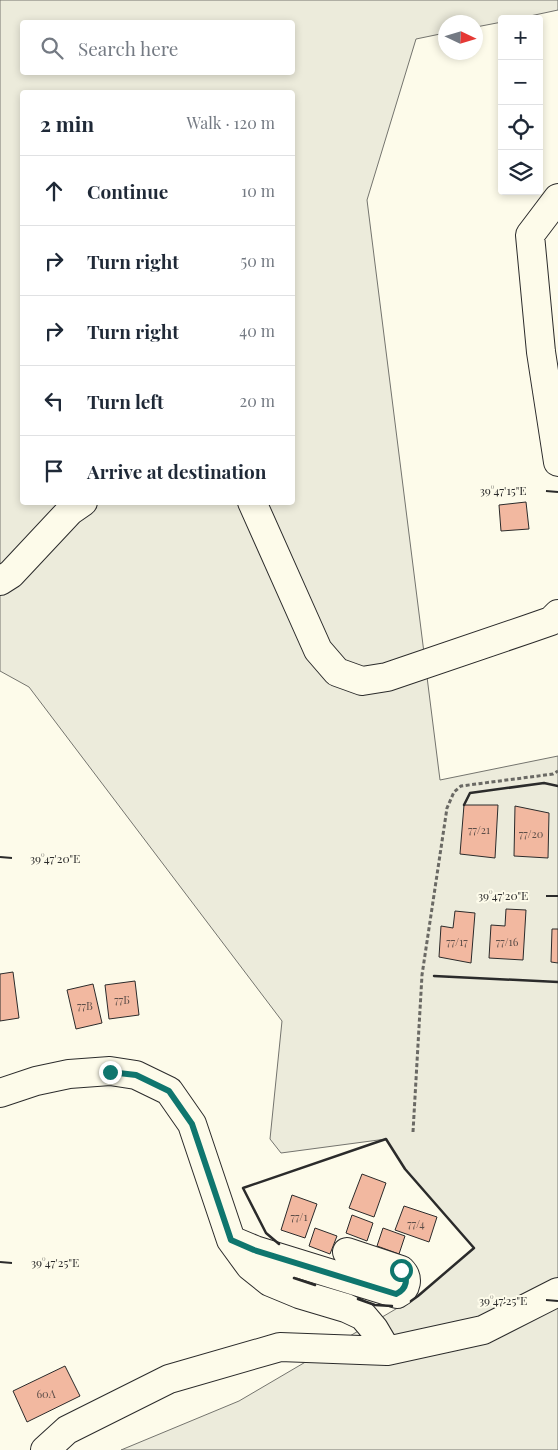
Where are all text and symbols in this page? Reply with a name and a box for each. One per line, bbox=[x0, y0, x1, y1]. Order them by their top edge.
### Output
north arrow bbox=[438, 15, 483, 60]
map controls bbox=[498, 15, 543, 195]
button: + bbox=[498, 15, 543, 60]
search box bbox=[20, 20, 295, 75]
icon: search bbox=[38, 34, 66, 62]
text: Search here bbox=[78, 35, 178, 61]
button: − bbox=[498, 60, 543, 105]
button: locate bbox=[498, 105, 543, 150]
text: 2 min bbox=[40, 109, 94, 137]
text: Walk · 120 m bbox=[187, 112, 275, 133]
button: layers bbox=[498, 150, 543, 195]
icon: ahead bbox=[40, 177, 68, 205]
text: Continue bbox=[87, 178, 168, 204]
text: 10 m bbox=[241, 180, 275, 201]
icon: right bbox=[40, 247, 68, 275]
text: Turn right bbox=[87, 248, 179, 274]
text: 50 m bbox=[241, 250, 275, 271]
icon: right bbox=[40, 317, 68, 345]
text: Turn right bbox=[87, 318, 179, 344]
text: 40 m bbox=[239, 320, 275, 341]
icon: left bbox=[40, 387, 68, 415]
text: Turn left bbox=[87, 388, 164, 414]
text: 20 m bbox=[240, 390, 275, 411]
icon: arrive bbox=[40, 457, 68, 485]
text: Arrive at destination bbox=[87, 458, 267, 484]
text: 39°47'15"E bbox=[479, 482, 527, 498]
house number: 77/21 bbox=[468, 822, 490, 837]
house number: 77/20 bbox=[519, 826, 544, 841]
text: 39°47'20"E bbox=[30, 850, 80, 866]
text: 39°47'20"E bbox=[478, 887, 528, 903]
house number: 77/17 bbox=[446, 934, 468, 949]
house number: 77/16 bbox=[496, 934, 519, 949]
house number: 77Б bbox=[114, 992, 130, 1007]
house number: 77В bbox=[77, 998, 93, 1013]
route end bbox=[99, 1061, 122, 1084]
house number: 77/1 bbox=[291, 1209, 307, 1224]
house number: 77/4 bbox=[407, 1216, 425, 1231]
text: 39°47'25"E bbox=[31, 1254, 79, 1270]
route start bbox=[390, 1259, 413, 1282]
text: 39°47'25"E bbox=[479, 1292, 527, 1308]
house number: 60А bbox=[36, 1386, 56, 1401]

